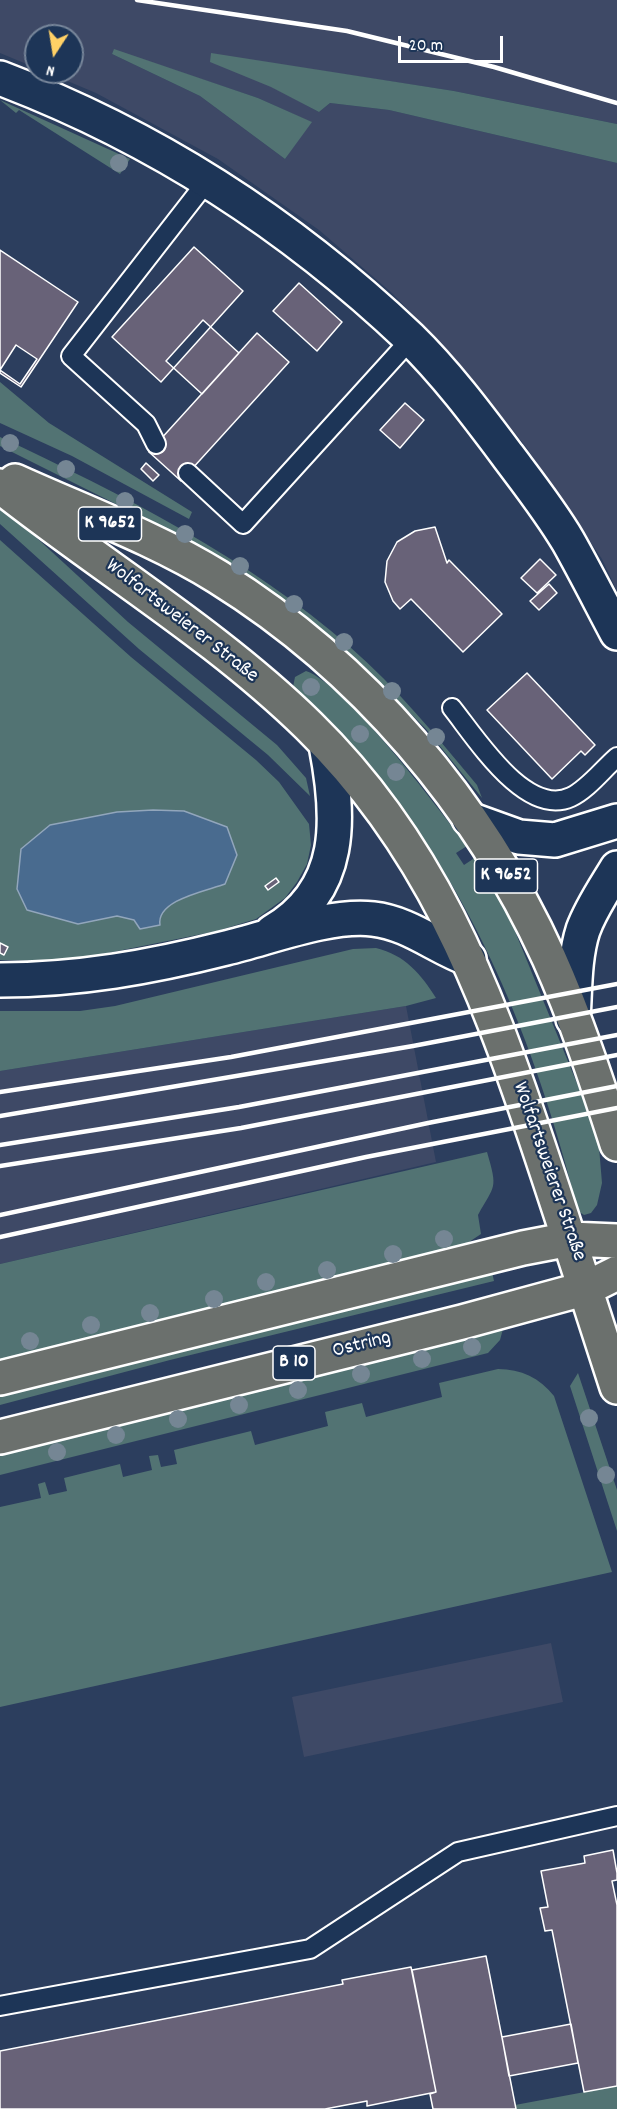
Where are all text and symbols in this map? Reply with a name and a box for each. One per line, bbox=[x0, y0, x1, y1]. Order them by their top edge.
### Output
north arrow bbox=[24, 24, 84, 84]
scale bar bbox=[401, 24, 506, 62]
text: 20 m bbox=[409, 34, 443, 59]
text: N bbox=[44, 58, 57, 82]
road number: K 9652 bbox=[78, 507, 142, 541]
street label: Wolfartsweierer Straße bbox=[99, 554, 263, 690]
road number: K 9652 bbox=[474, 859, 538, 893]
street label: Wolfartsweierer Straße bbox=[506, 1079, 590, 1265]
street label: Ostring bbox=[330, 1327, 394, 1365]
road number: B 10 bbox=[273, 1346, 315, 1380]

